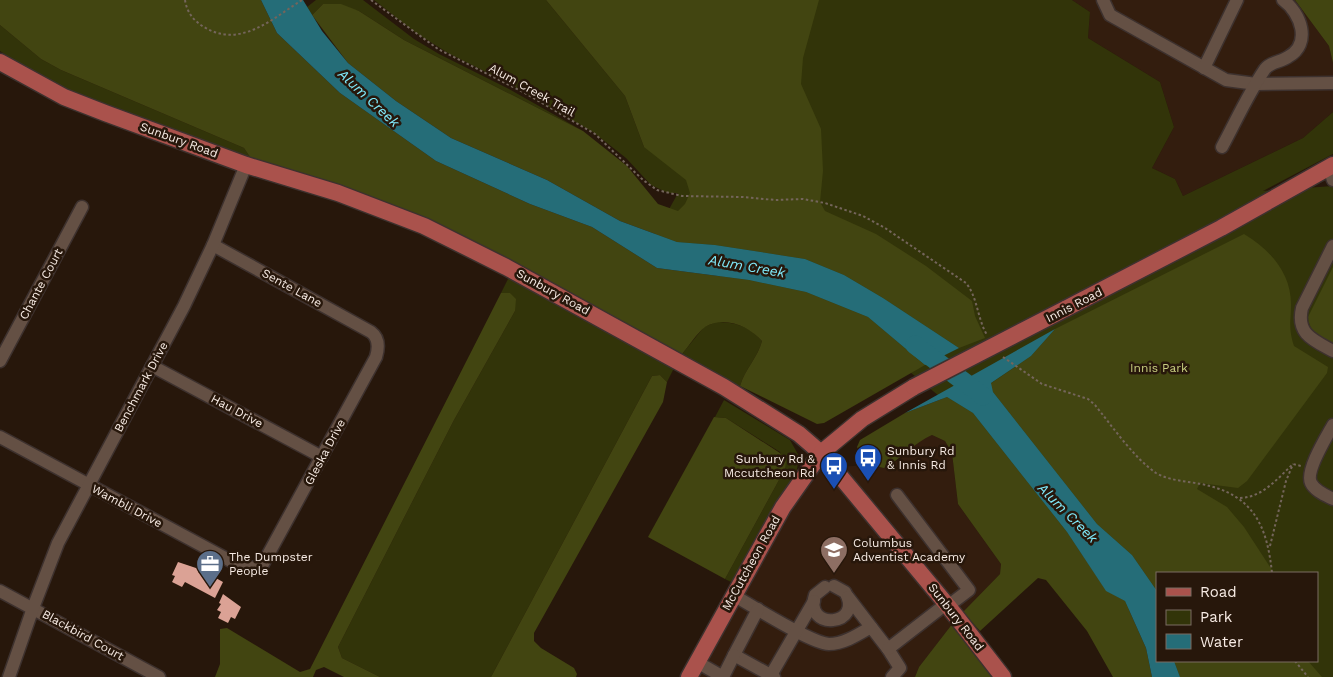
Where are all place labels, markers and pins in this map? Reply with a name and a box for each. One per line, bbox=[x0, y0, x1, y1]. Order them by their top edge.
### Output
bus stop icon: Sunbury Rd & Innis Rd bbox=[853, 443, 883, 482]
place label: Sunbury Rd & Innis Rd bbox=[887, 444, 955, 472]
bus stop icon: Sunbury Rd & Mccutcheon Rd bbox=[819, 451, 849, 490]
place label: Sunbury Rd & Mccutcheon Rd bbox=[724, 452, 816, 480]
school or university icon: Columbus Adventist Academy bbox=[819, 535, 849, 574]
place label: Columbus Adventist Academy bbox=[853, 536, 966, 564]
office icon: The Dumpster People bbox=[195, 549, 225, 588]
place label: The Dumpster People bbox=[229, 550, 313, 578]

